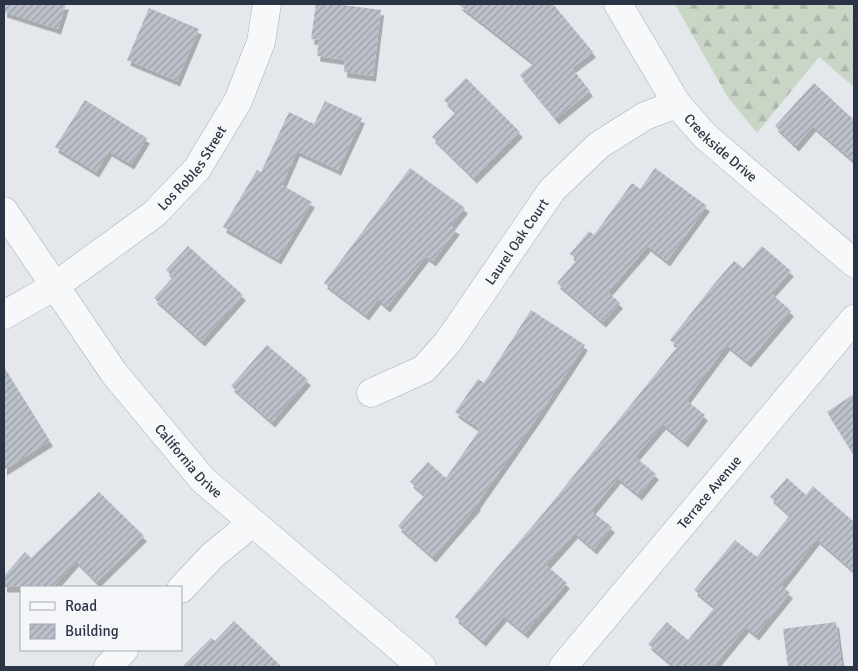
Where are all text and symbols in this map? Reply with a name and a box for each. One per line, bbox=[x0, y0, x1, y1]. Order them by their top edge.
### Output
street label: Creekside Drive bbox=[680, 110, 760, 186]
street label: Los Robles Street bbox=[154, 123, 230, 214]
street label: Laurel Oak Court bbox=[482, 195, 553, 288]
street label: California Drive bbox=[151, 421, 225, 502]
street label: Terrace Avenue bbox=[674, 452, 745, 533]
legend bbox=[20, 586, 182, 651]
text: Road bbox=[65, 597, 97, 615]
text: Building bbox=[65, 622, 119, 640]

